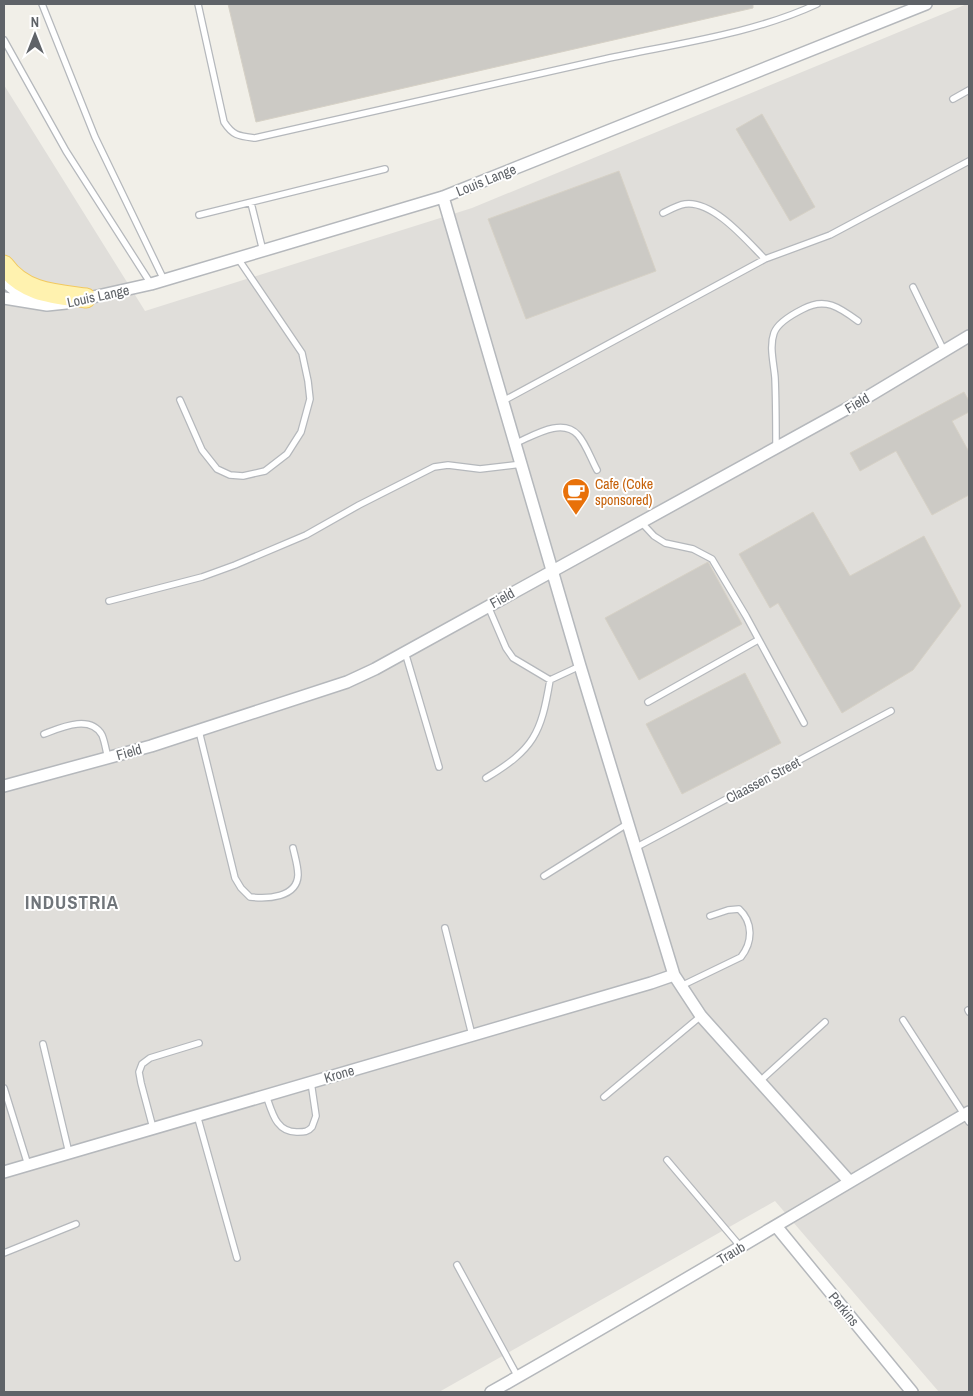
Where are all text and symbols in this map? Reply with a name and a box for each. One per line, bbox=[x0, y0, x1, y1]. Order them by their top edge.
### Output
north arrow bbox=[10, 10, 60, 60]
text: N bbox=[31, 13, 39, 31]
street label: Louis Lange bbox=[453, 160, 519, 200]
street label: Louis Lange bbox=[65, 281, 131, 311]
street label: Field bbox=[841, 389, 873, 417]
place label: Cafe (Coke sponsored) bbox=[595, 475, 653, 509]
cafe icon: Cafe (Coke sponsored) bbox=[561, 477, 591, 516]
street label: Field bbox=[486, 584, 518, 612]
street label: Field bbox=[114, 740, 144, 764]
street label: Claassen Street bbox=[723, 753, 803, 807]
district label: INDUSTRIA bbox=[25, 889, 119, 915]
street label: Krone bbox=[322, 1061, 356, 1087]
street label: Traub bbox=[714, 1238, 748, 1268]
street label: Perkins bbox=[825, 1288, 863, 1330]

